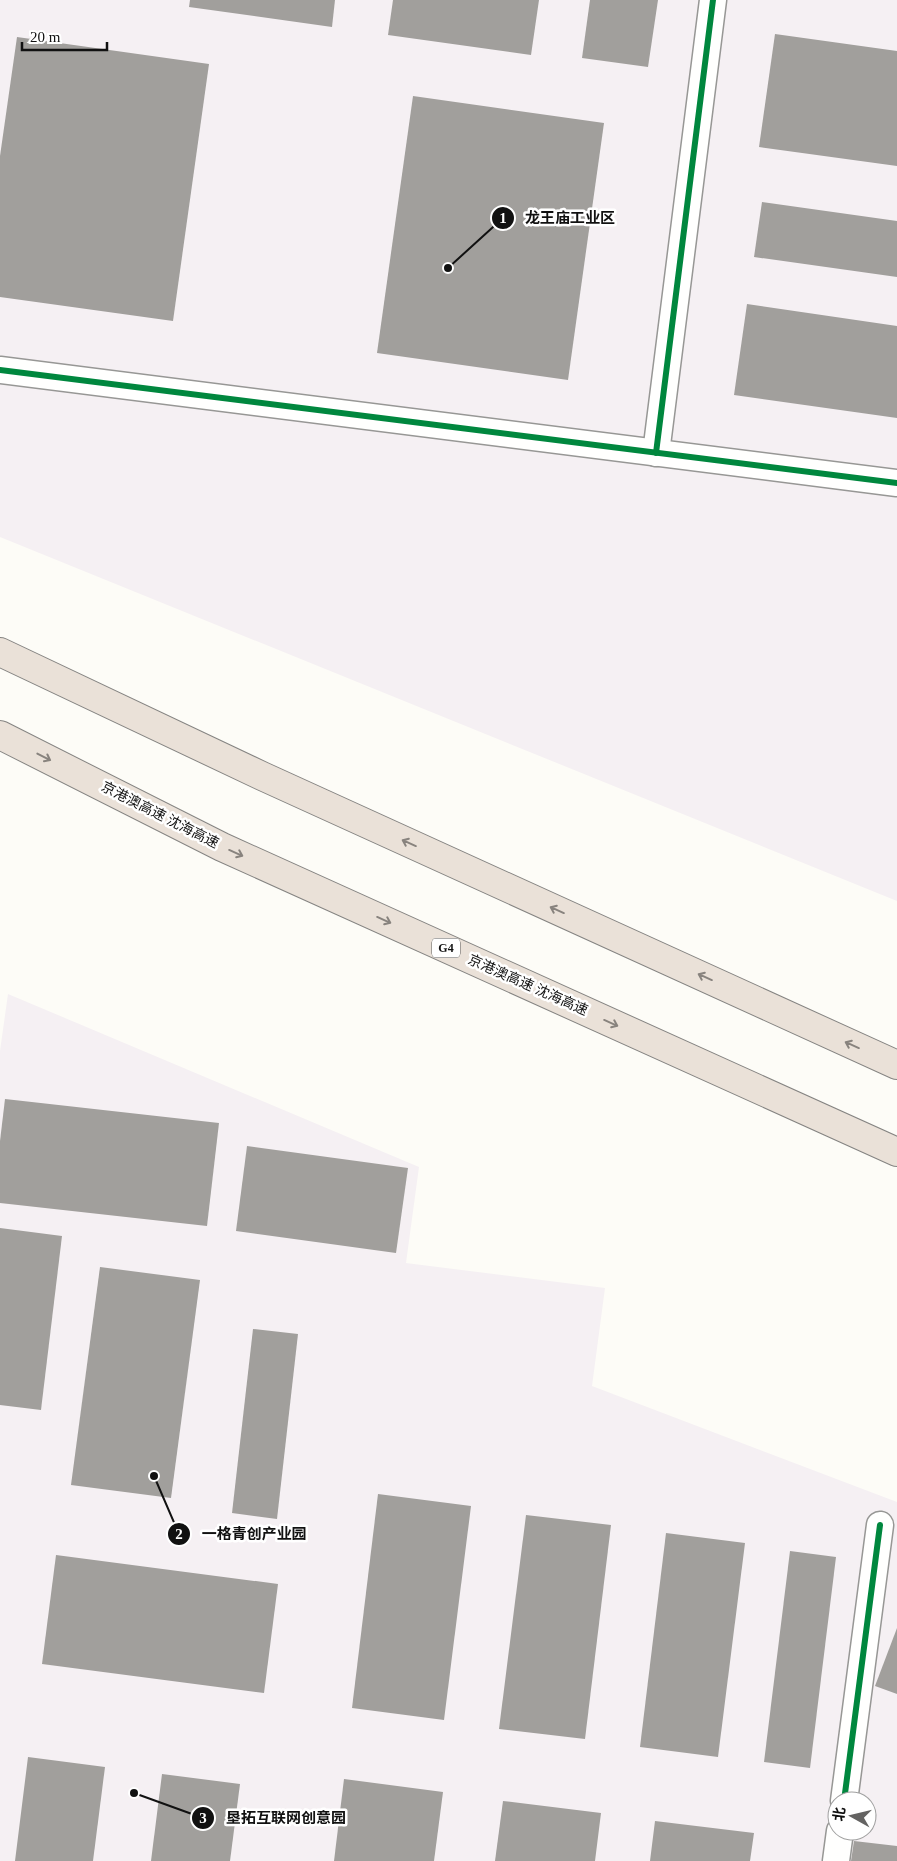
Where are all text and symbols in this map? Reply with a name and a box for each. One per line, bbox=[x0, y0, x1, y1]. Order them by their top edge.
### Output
scale bar bbox=[22, 20, 108, 52]
text: 20 m bbox=[30, 29, 61, 45]
callout: 龙王庙工业区 bbox=[490, 203, 625, 233]
text: 龙王庙工业区 bbox=[525, 209, 615, 226]
text: 1 bbox=[499, 210, 507, 226]
one-way arrow bbox=[36, 752, 51, 762]
street label: 京港澳高速 沈海高速 bbox=[99, 779, 221, 851]
one-way arrow bbox=[402, 837, 417, 847]
one-way arrow bbox=[228, 848, 243, 858]
one-way arrow bbox=[550, 905, 565, 914]
one-way arrow bbox=[376, 915, 391, 925]
road number: G4 bbox=[432, 938, 460, 958]
street label: 京港澳高速 沈海高速 bbox=[466, 952, 590, 1018]
one-way arrow bbox=[698, 972, 713, 982]
one-way arrow bbox=[603, 1019, 618, 1028]
one-way arrow bbox=[845, 1039, 860, 1049]
callout: 一格青创产业园 bbox=[166, 1519, 316, 1549]
text: 2 bbox=[175, 1526, 183, 1542]
text: 一格青创产业园 bbox=[201, 1526, 307, 1542]
north arrow bbox=[827, 1791, 877, 1841]
callout: 垦拓互联网创意园 bbox=[191, 1803, 356, 1833]
text: 北 bbox=[831, 1806, 848, 1822]
text: 垦拓互联网创意园 bbox=[226, 1809, 346, 1826]
text: 3 bbox=[199, 1810, 207, 1826]

